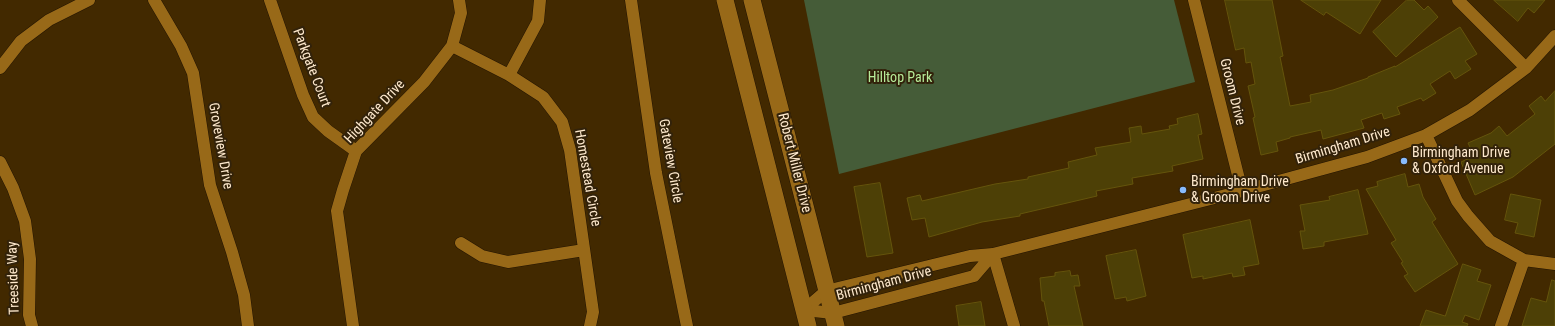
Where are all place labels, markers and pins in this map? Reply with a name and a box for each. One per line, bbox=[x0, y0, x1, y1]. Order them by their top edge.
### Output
place label: Birmingham Drive & Oxford Avenue bbox=[1412, 145, 1510, 178]
marker: Birmingham Drive & Oxford Avenue bbox=[1399, 156, 1409, 166]
place label: Birmingham Drive & Groom Drive bbox=[1191, 174, 1289, 206]
marker: Birmingham Drive & Groom Drive bbox=[1178, 185, 1188, 195]

